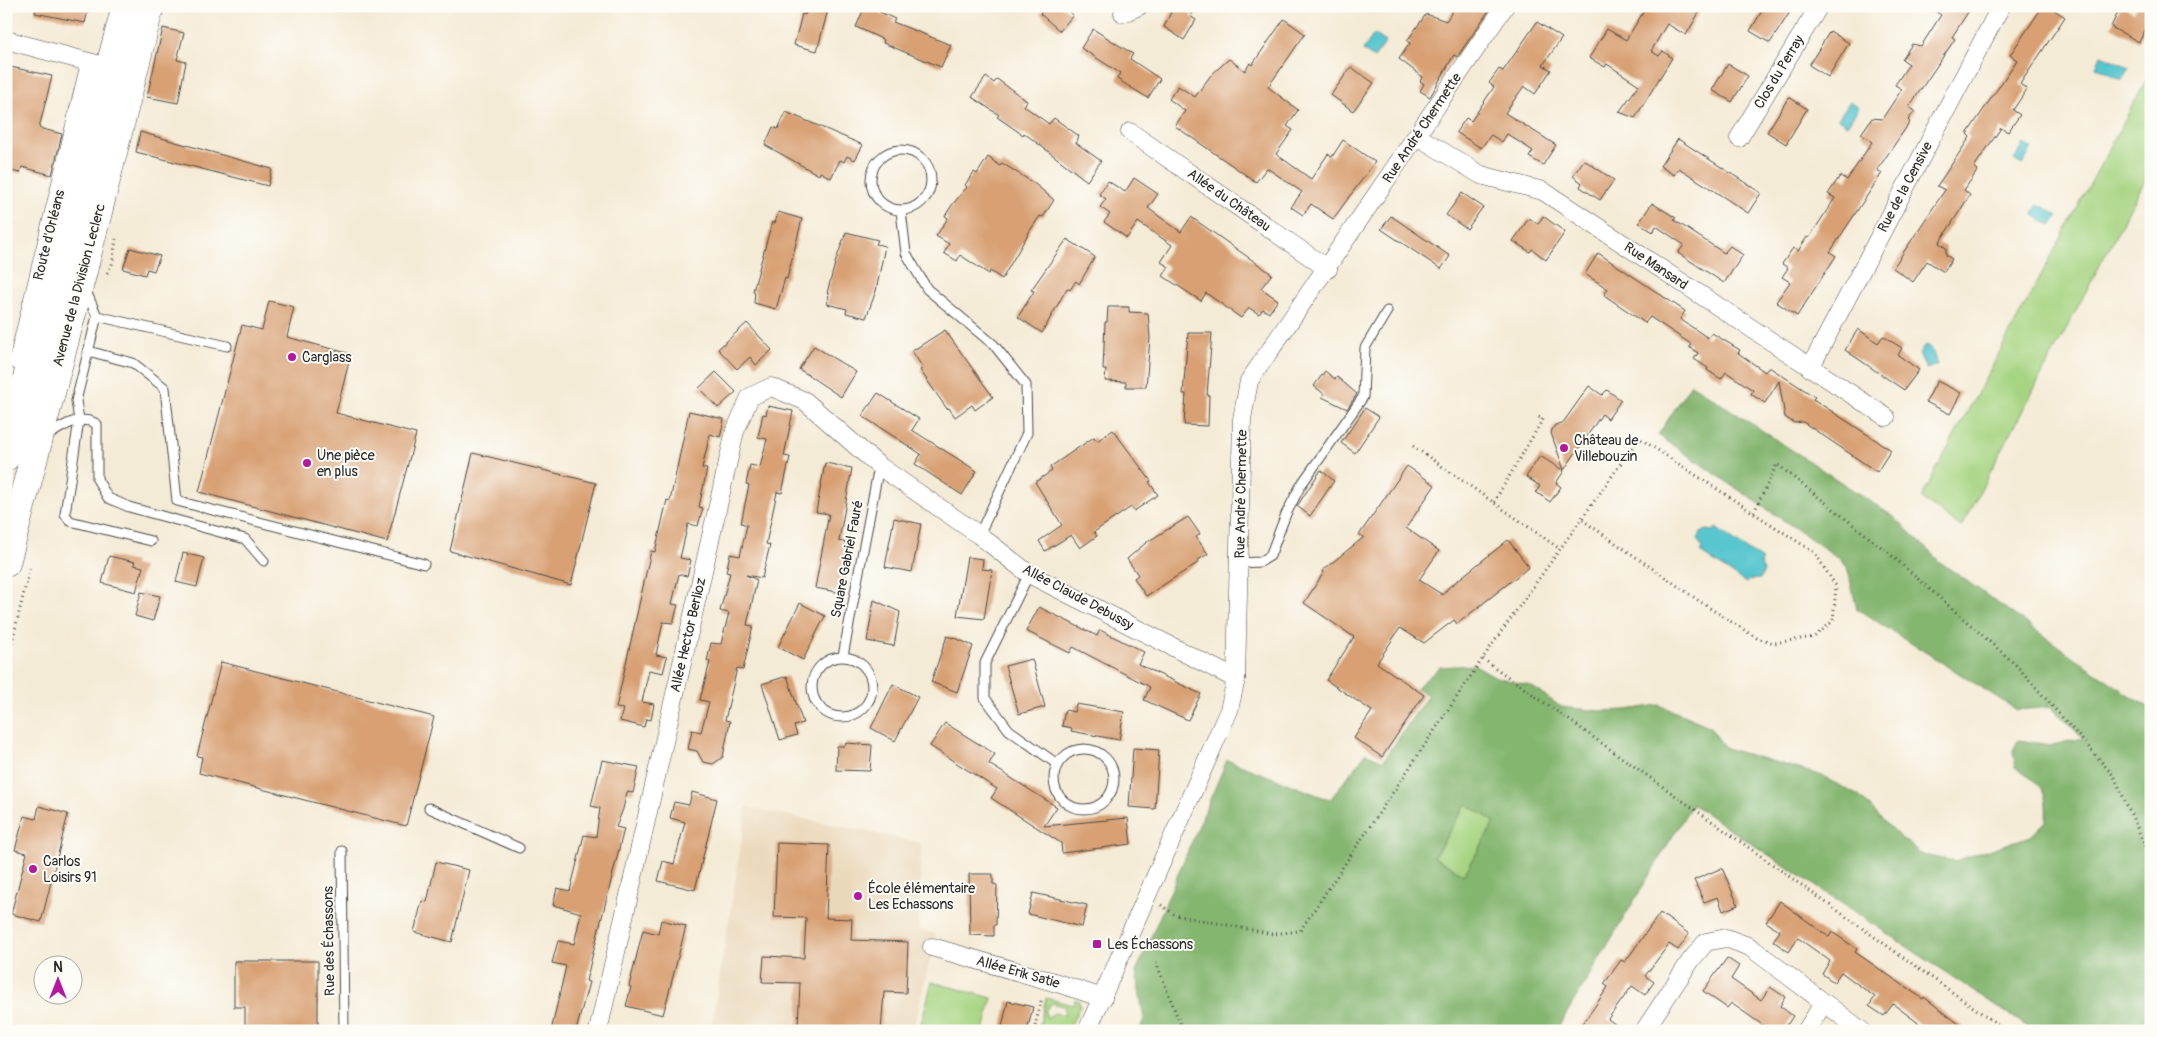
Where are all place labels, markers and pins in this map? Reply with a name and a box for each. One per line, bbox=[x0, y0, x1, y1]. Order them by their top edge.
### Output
place label: Carglass bbox=[302, 349, 352, 366]
marker: Carglass bbox=[286, 351, 298, 363]
place label: Château de Villebouzin bbox=[1574, 432, 1639, 465]
marker: Château de Villebouzin bbox=[1558, 442, 1570, 454]
place label: Une pièce en plus bbox=[317, 447, 375, 480]
marker: Une pièce en plus bbox=[301, 457, 313, 469]
place label: Carlos Loisirs 91 bbox=[43, 853, 97, 886]
marker: Carlos Loisirs 91 bbox=[27, 863, 39, 875]
place label: École élémentaire Les Echassons bbox=[868, 879, 975, 913]
marker: École élémentaire Les Echassons bbox=[852, 890, 864, 902]
place label: Les Échassons bbox=[1107, 935, 1194, 953]
marker: Les Échassons bbox=[1091, 938, 1103, 950]

